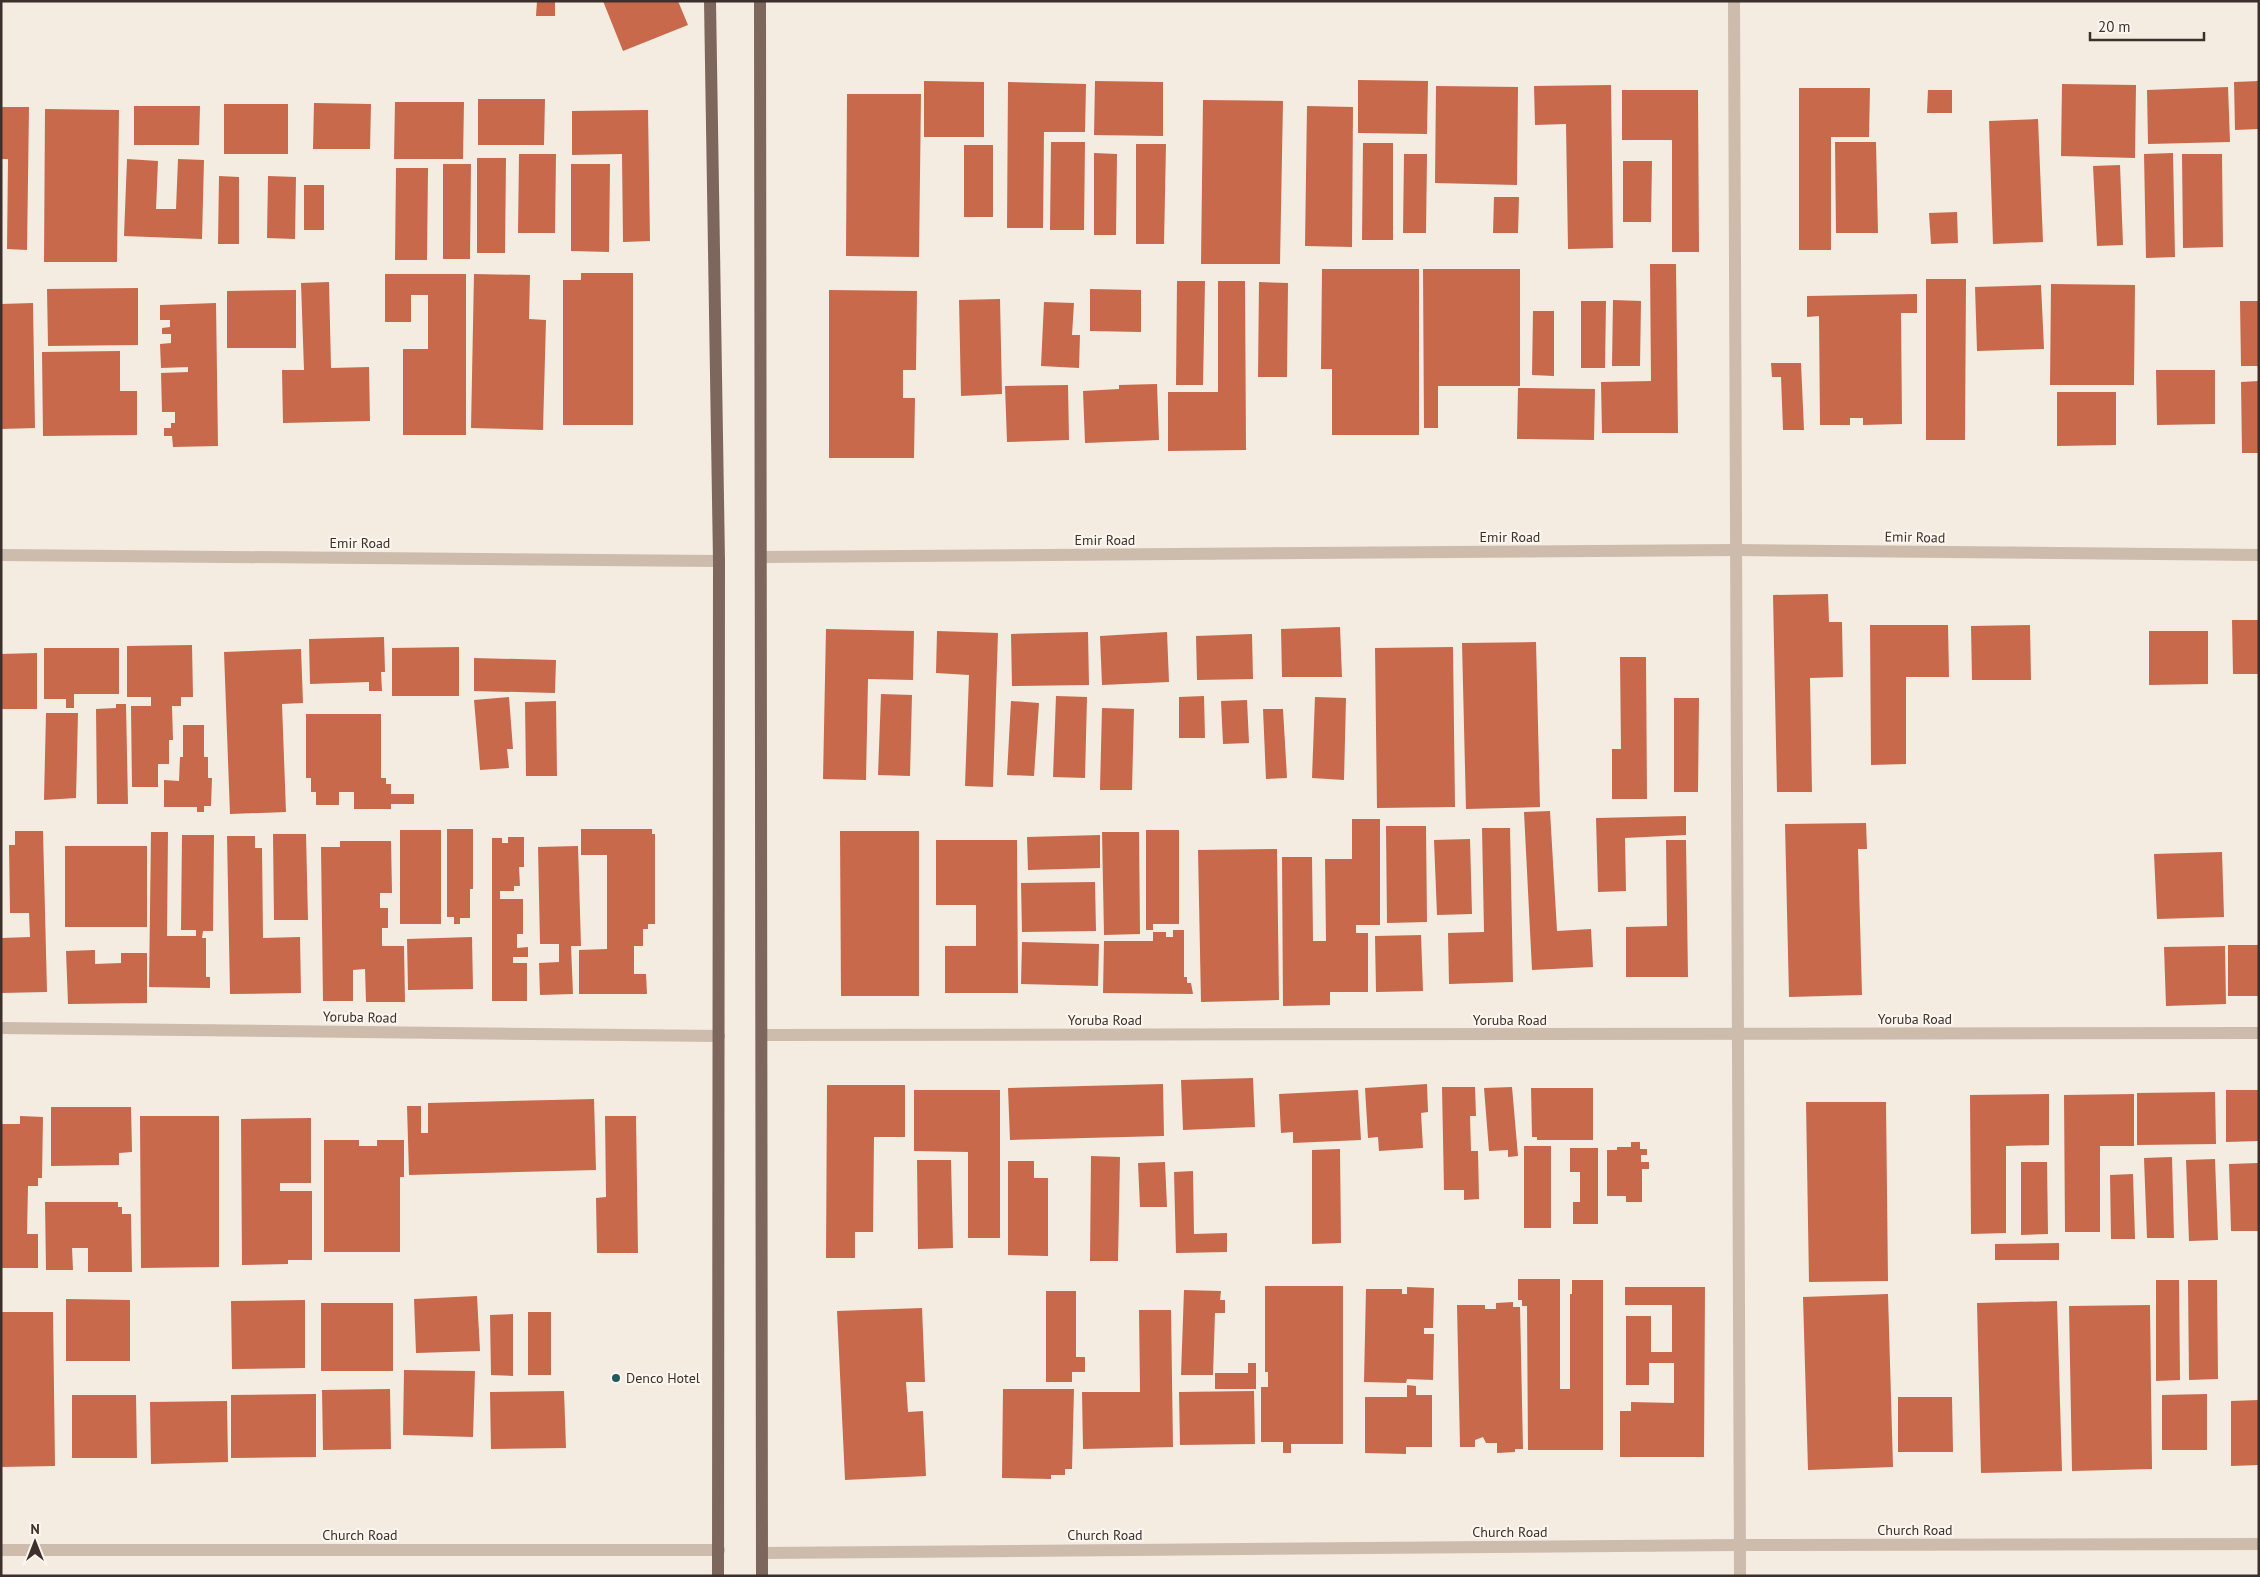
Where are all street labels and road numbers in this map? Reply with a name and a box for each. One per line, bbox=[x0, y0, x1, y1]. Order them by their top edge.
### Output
street label: Emir Road bbox=[1884, 527, 1946, 547]
street label: Emir Road bbox=[1480, 528, 1540, 546]
street label: Emir Road bbox=[1075, 531, 1135, 549]
street label: Emir Road bbox=[330, 534, 390, 552]
street label: Yoruba Road bbox=[323, 1007, 397, 1027]
street label: Yoruba Road bbox=[1878, 1010, 1952, 1028]
street label: Yoruba Road bbox=[1068, 1011, 1142, 1029]
street label: Yoruba Road bbox=[1473, 1011, 1547, 1029]
street label: Church Road bbox=[1877, 1521, 1953, 1539]
street label: Church Road bbox=[1472, 1523, 1548, 1541]
street label: Church Road bbox=[322, 1526, 398, 1544]
street label: Church Road bbox=[1067, 1526, 1143, 1544]

